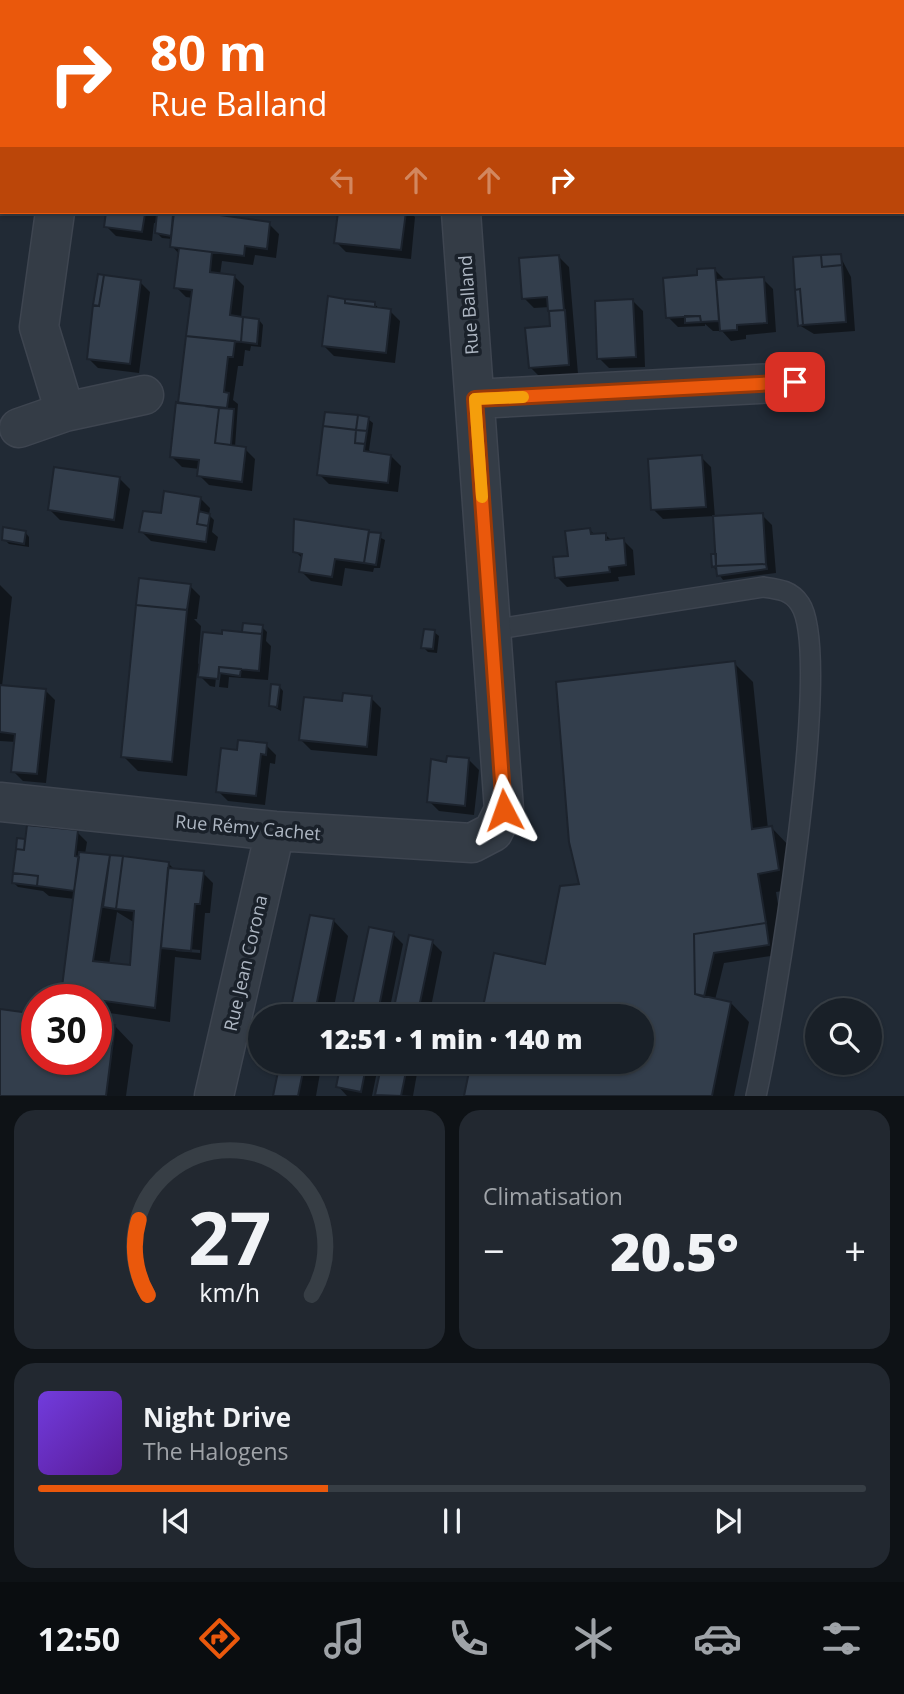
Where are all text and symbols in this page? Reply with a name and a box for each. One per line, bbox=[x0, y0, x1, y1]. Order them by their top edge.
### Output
text: 80 m bbox=[150, 19, 267, 85]
icon: right bbox=[35, 28, 126, 119]
text: Rue Balland bbox=[150, 82, 327, 125]
icon: left bbox=[324, 161, 362, 199]
icon: ahead bbox=[397, 161, 435, 199]
icon: ahead bbox=[470, 161, 508, 199]
icon: right bbox=[543, 161, 581, 199]
street label: Rue Balland bbox=[453, 254, 483, 356]
pin bbox=[765, 352, 825, 412]
icon: arrive bbox=[776, 363, 814, 401]
position arrow bbox=[467, 773, 541, 847]
street label: Rue Rémy Cachet bbox=[174, 809, 322, 845]
street label: Rue Jean Corona bbox=[218, 893, 272, 1033]
speed limit sign: 30 bbox=[21, 984, 112, 1075]
map controls bbox=[805, 998, 882, 1075]
button: search bbox=[805, 998, 882, 1075]
text: 12:51 · 1 min · 140 m bbox=[320, 1021, 582, 1057]
text: Climatisation bbox=[483, 1180, 623, 1212]
text: 27 bbox=[188, 1188, 271, 1287]
text: 20.5° bbox=[610, 1215, 739, 1286]
text: − bbox=[483, 1224, 505, 1276]
text: + bbox=[844, 1224, 866, 1276]
text: km/h bbox=[199, 1275, 260, 1309]
text: Night Drive bbox=[143, 1399, 291, 1435]
text: The Halogens bbox=[143, 1435, 289, 1467]
icon: previous bbox=[157, 1502, 195, 1540]
icon: pause bbox=[433, 1502, 471, 1540]
icon: next bbox=[709, 1502, 747, 1540]
icon: directions bbox=[195, 1614, 244, 1663]
icon: music bbox=[320, 1614, 369, 1663]
icon: phone bbox=[444, 1614, 493, 1663]
icon: climate bbox=[569, 1614, 618, 1663]
icon: car bbox=[693, 1614, 742, 1663]
icon: filters bbox=[817, 1614, 866, 1663]
text: 12:50 bbox=[38, 1617, 120, 1660]

